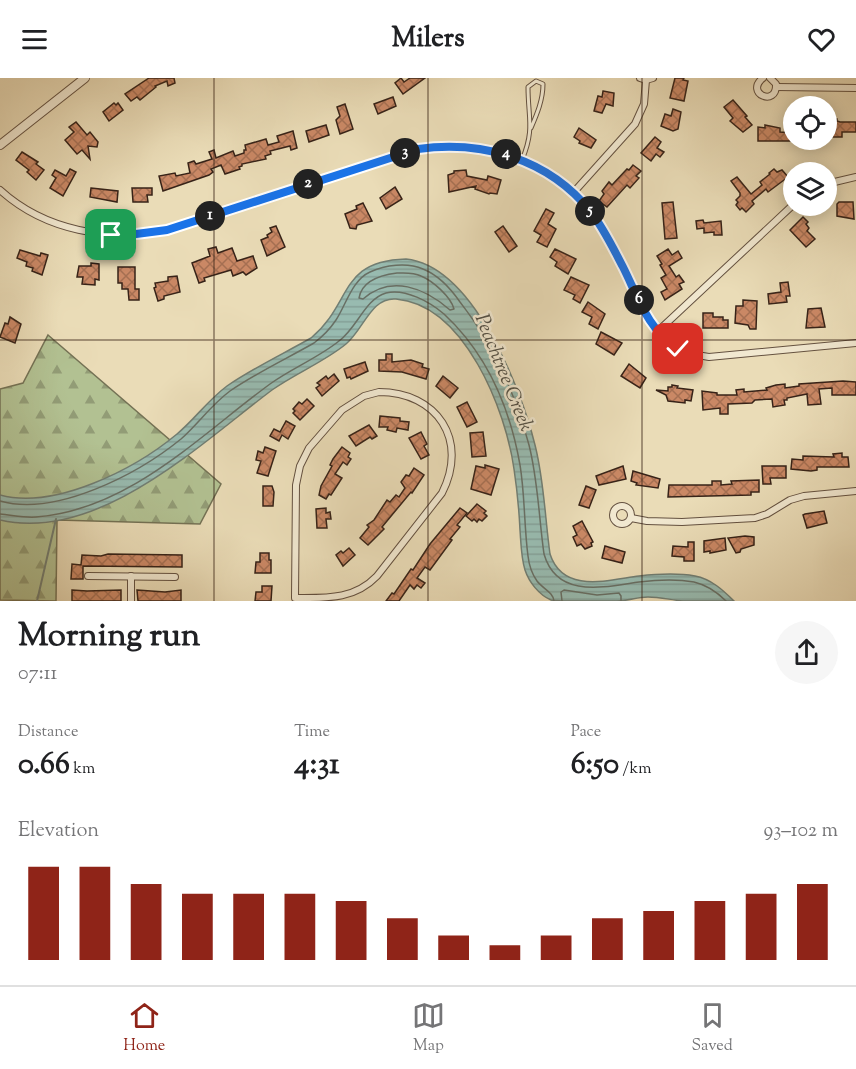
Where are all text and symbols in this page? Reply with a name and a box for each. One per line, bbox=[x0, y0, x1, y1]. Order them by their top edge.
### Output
text: Milers bbox=[391, 20, 465, 59]
icon: menu bbox=[18, 23, 51, 56]
icon: heart bbox=[805, 23, 838, 56]
map controls bbox=[783, 96, 837, 216]
button: locate bbox=[783, 96, 837, 150]
pin: 3 bbox=[390, 138, 420, 168]
pin: 4 bbox=[491, 139, 521, 169]
text: 3 bbox=[402, 141, 408, 164]
text: 4 bbox=[502, 142, 510, 165]
button: layers bbox=[783, 162, 837, 216]
pin: 2 bbox=[293, 169, 323, 199]
text: 2 bbox=[304, 172, 312, 195]
pin: 5 bbox=[575, 196, 605, 226]
text: 5 bbox=[587, 199, 593, 222]
pin: 1 bbox=[195, 201, 225, 231]
text: 1 bbox=[207, 204, 213, 227]
pin bbox=[85, 209, 136, 260]
icon: arrive bbox=[94, 218, 127, 251]
pin: 6 bbox=[624, 285, 654, 315]
text: 6 bbox=[635, 288, 643, 311]
water label: Peachtree Creek bbox=[466, 310, 539, 436]
pin bbox=[652, 323, 703, 374]
icon: check bbox=[661, 332, 694, 365]
text: Morning run bbox=[18, 613, 200, 661]
button: share bbox=[775, 621, 838, 684]
text: 07:11 bbox=[18, 660, 57, 689]
text: Distance bbox=[18, 721, 78, 744]
text: Time bbox=[294, 721, 330, 744]
text: Pace bbox=[571, 721, 601, 744]
text: 0.66 bbox=[18, 744, 70, 787]
text: 4:31 bbox=[294, 744, 340, 787]
text: 6:50 bbox=[571, 744, 619, 787]
text: km bbox=[70, 758, 95, 781]
text: /km bbox=[619, 758, 652, 781]
text: Elevation bbox=[18, 817, 99, 846]
text: 93–102 m bbox=[763, 817, 838, 846]
tab: Home bbox=[123, 999, 165, 1058]
tab: Map bbox=[412, 999, 445, 1058]
tab: Saved bbox=[692, 999, 733, 1058]

